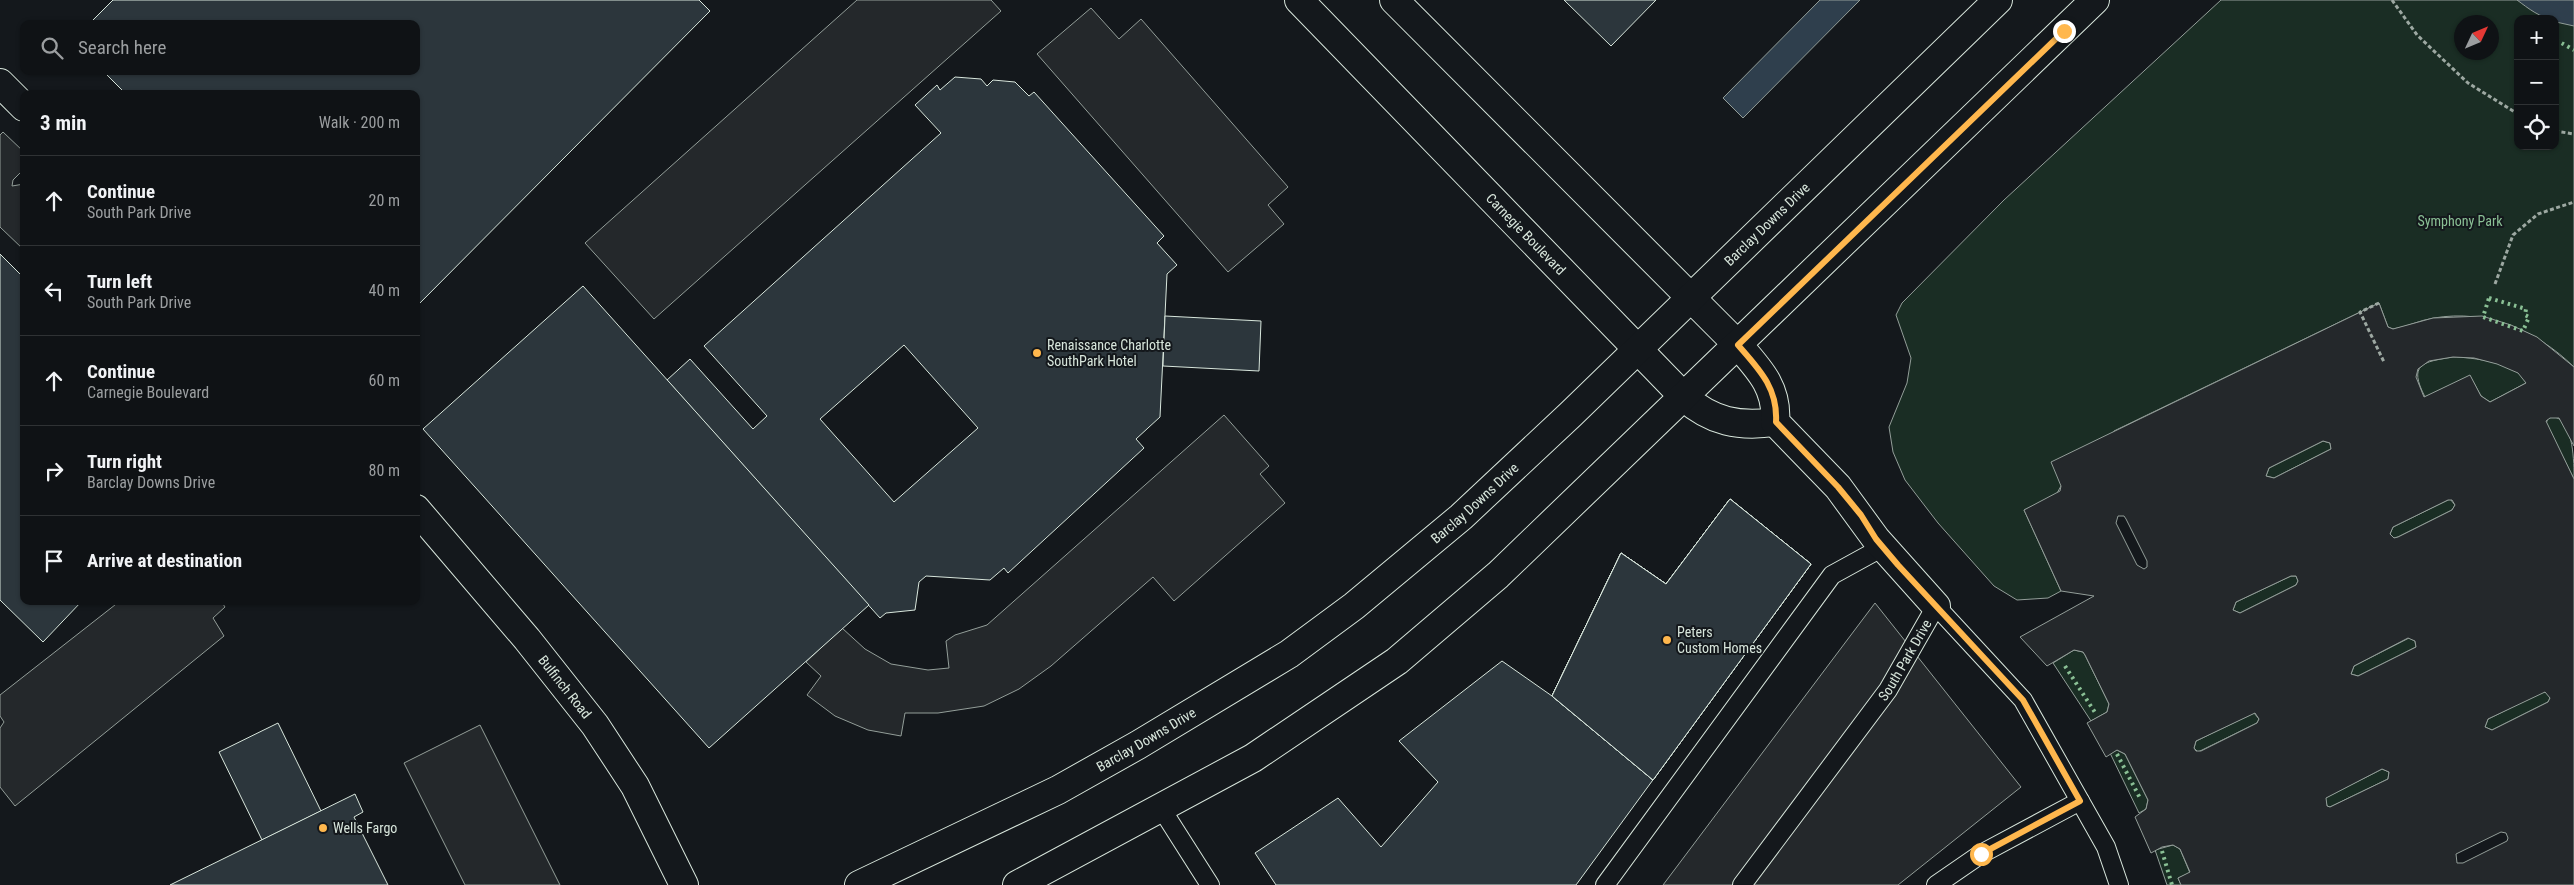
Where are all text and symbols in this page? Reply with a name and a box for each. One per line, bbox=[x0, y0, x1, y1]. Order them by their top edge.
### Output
north arrow bbox=[2454, 15, 2499, 60]
map controls bbox=[2514, 15, 2559, 150]
button: + bbox=[2514, 15, 2559, 60]
search box bbox=[20, 20, 420, 75]
route end bbox=[2053, 20, 2076, 43]
icon: search bbox=[38, 34, 66, 62]
text: Search here bbox=[78, 36, 166, 59]
button: − bbox=[2514, 60, 2559, 105]
button: locate bbox=[2514, 105, 2559, 150]
text: 3 min bbox=[40, 111, 87, 135]
text: Walk · 200 m bbox=[319, 113, 400, 132]
street label: Barclay Downs Drive bbox=[1721, 179, 1813, 269]
text: Continue bbox=[87, 180, 155, 203]
icon: ahead bbox=[40, 187, 68, 215]
street label: Carnegie Boulevard bbox=[1483, 190, 1569, 278]
text: 20 m bbox=[368, 191, 400, 210]
text: South Park Drive bbox=[87, 203, 191, 222]
park label: Symphony Park bbox=[2417, 213, 2503, 229]
text: Turn left bbox=[87, 270, 152, 293]
icon: left bbox=[40, 277, 68, 305]
text: 40 m bbox=[368, 281, 400, 300]
text: South Park Drive bbox=[87, 293, 191, 312]
place label: Renaissance Charlotte SouthPark Hotel bbox=[1047, 337, 1171, 369]
marker: Renaissance Charlotte SouthPark Hotel bbox=[1031, 347, 1043, 359]
text: Continue bbox=[87, 360, 155, 383]
icon: ahead bbox=[40, 367, 68, 395]
text: 60 m bbox=[368, 371, 400, 390]
text: Carnegie Boulevard bbox=[87, 383, 209, 402]
text: Turn right bbox=[87, 450, 162, 473]
icon: right bbox=[40, 457, 68, 485]
street label: Barclay Downs Drive bbox=[1428, 459, 1522, 547]
text: 80 m bbox=[368, 461, 400, 480]
text: Barclay Downs Drive bbox=[87, 473, 215, 492]
icon: arrive bbox=[40, 547, 68, 575]
text: Arrive at destination bbox=[87, 549, 242, 572]
street label: South Park Drive bbox=[1875, 616, 1935, 704]
place label: Peters Custom Homes bbox=[1677, 624, 1762, 656]
marker: Peters Custom Homes bbox=[1661, 634, 1673, 646]
street label: Bulfinch Road bbox=[535, 652, 595, 722]
street label: Barclay Downs Drive bbox=[1094, 704, 1199, 775]
place label: Wells Fargo bbox=[333, 820, 397, 836]
marker: Wells Fargo bbox=[317, 822, 329, 834]
route start bbox=[1970, 843, 1993, 866]

